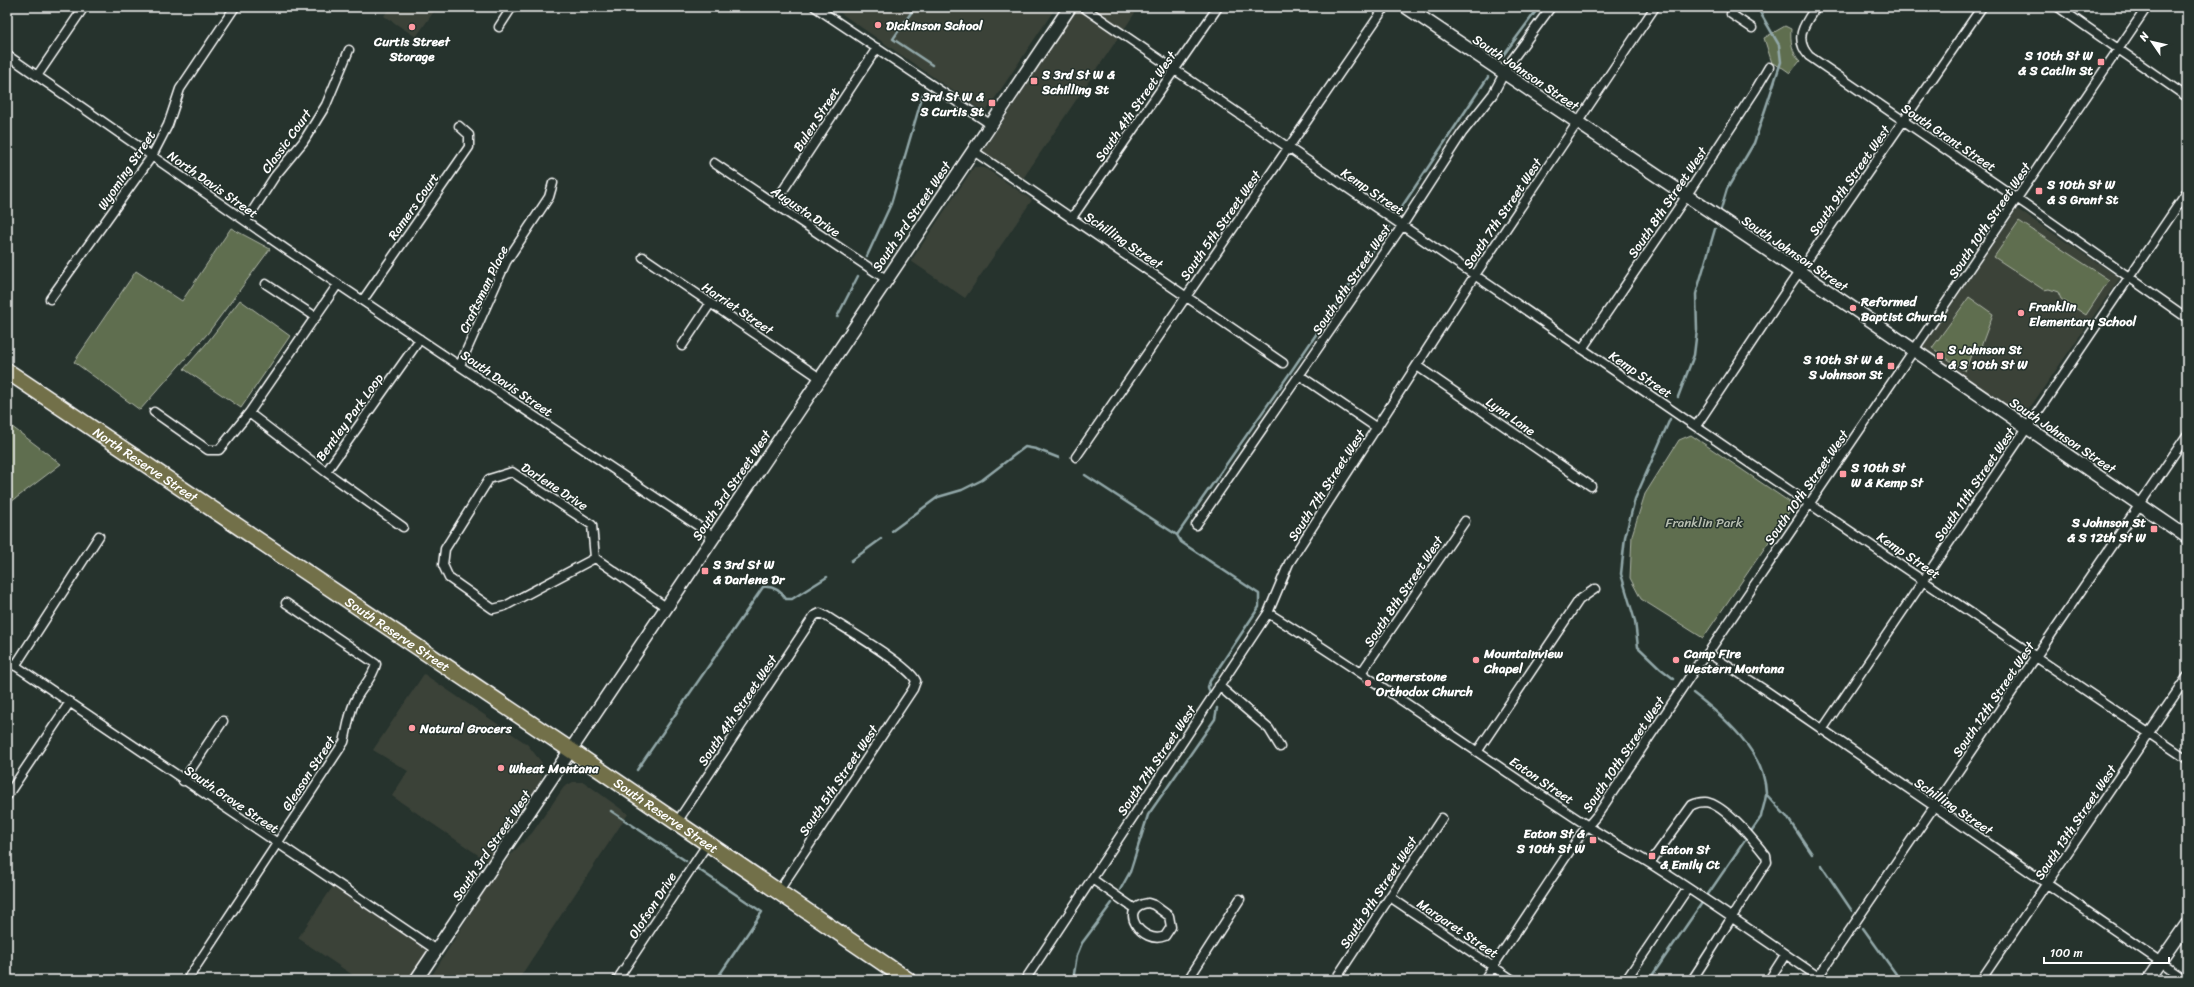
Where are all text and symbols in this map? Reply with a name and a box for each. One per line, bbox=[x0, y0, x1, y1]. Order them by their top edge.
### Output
place label: Dickinson School bbox=[886, 14, 984, 37]
marker: Dickinson School bbox=[873, 20, 883, 30]
marker: Curtis Street Storage bbox=[407, 22, 417, 32]
north arrow bbox=[2132, 22, 2172, 62]
street label: South Johnson Street bbox=[1468, 28, 1584, 117]
text: N bbox=[2134, 28, 2154, 46]
place label: Curtis Street Storage bbox=[373, 30, 451, 68]
place label: S 10th St W & S Catlin St bbox=[2018, 44, 2094, 82]
street label: South 4th Street West bbox=[1089, 46, 1183, 166]
marker: S 10th St W & S Catlin St bbox=[2096, 57, 2106, 67]
place label: S 3rd St W & Schilling St bbox=[1041, 63, 1116, 101]
marker: S 3rd St W & Schilling St bbox=[1029, 76, 1039, 86]
street label: Bulen Street bbox=[787, 82, 846, 156]
place label: S 3rd St W & S Curtis St bbox=[910, 85, 985, 123]
street label: South Grant Street bbox=[1897, 97, 2001, 178]
marker: S 3rd St W & S Curtis St bbox=[987, 98, 997, 108]
street label: Classic Court bbox=[255, 104, 318, 178]
street label: South 9th Street West bbox=[1803, 120, 1897, 240]
street label: Wyoming Street bbox=[91, 125, 162, 215]
street label: South 8th Street West bbox=[1622, 141, 1714, 263]
street label: North Davis Street bbox=[162, 144, 263, 225]
street label: South 7th Street West bbox=[1457, 153, 1549, 273]
street label: South 3rd Street West bbox=[866, 156, 958, 276]
street label: South 10th Street West bbox=[1942, 157, 2037, 283]
street label: Kemp Street bbox=[1336, 162, 1410, 221]
street label: South 5th Street West bbox=[1174, 165, 1268, 285]
street label: Ramers Court bbox=[382, 168, 445, 245]
place label: S 10th St W & S Grant St bbox=[2046, 173, 2119, 211]
street label: Augusta Drive bbox=[765, 179, 845, 243]
marker: S 10th St W & S Grant St bbox=[2034, 186, 2044, 196]
street label: Schilling Street bbox=[1080, 205, 1168, 276]
street label: South Johnson Street bbox=[1737, 209, 1853, 298]
street label: South 6th Street West bbox=[1306, 219, 1398, 339]
street label: Craftsman Place bbox=[452, 241, 515, 337]
street label: Harriet Street bbox=[697, 276, 779, 341]
place label: Reformed Baptist Church bbox=[1860, 290, 1947, 328]
place label: Franklin Elementary School bbox=[2028, 295, 2138, 333]
marker: Reformed Baptist Church bbox=[1848, 303, 1858, 313]
marker: Franklin Elementary School bbox=[2016, 308, 2026, 318]
place label: S Johnson St & S 10th St W bbox=[1947, 338, 2029, 376]
street label: South Davis Street bbox=[456, 344, 558, 423]
street label: Kemp Street bbox=[1604, 345, 1678, 404]
place label: S 10th St W & S Johnson St bbox=[1802, 348, 1884, 386]
marker: S Johnson St & S 10th St W bbox=[1935, 351, 1945, 361]
marker: S 10th St W & S Johnson St bbox=[1886, 361, 1896, 371]
street label: Bentley Park Loop bbox=[309, 368, 389, 466]
street label: Lynn Lane bbox=[1481, 391, 1541, 442]
street label: South Johnson Street bbox=[2005, 391, 2121, 480]
street label: North Reserve Street bbox=[88, 421, 203, 509]
street label: South 11th Street West bbox=[1928, 422, 2022, 546]
street label: South 7th Street West bbox=[1281, 424, 1372, 546]
street label: South 10th Street West bbox=[1758, 424, 1855, 550]
street label: South 3rd Street West bbox=[686, 425, 778, 545]
street label: Darlene Drive bbox=[517, 456, 593, 517]
place label: S 10th St W & Kemp St bbox=[1850, 456, 1924, 494]
marker: S 10th St W & Kemp St bbox=[1838, 469, 1848, 479]
park label: Franklin Park bbox=[1665, 511, 1743, 534]
place label: S Johnson St & S 12th St W bbox=[2067, 511, 2147, 549]
marker: S Johnson St & S 12th St W bbox=[2149, 524, 2159, 534]
street label: Kemp Street bbox=[1872, 526, 1946, 585]
street label: South 8th Street West bbox=[1358, 530, 1450, 652]
place label: S 3rd St W & Darlene Dr bbox=[712, 553, 786, 591]
marker: S 3rd St W & Darlene Dr bbox=[700, 566, 710, 576]
street label: South Reserve Street bbox=[340, 590, 455, 678]
street label: South 12th Street West bbox=[1946, 636, 2041, 762]
place label: Mountainview Chapel bbox=[1483, 642, 1564, 680]
place label: Camp Fire Western Montana bbox=[1683, 642, 1785, 680]
street label: South 4th Street West bbox=[691, 649, 784, 771]
marker: Mountainview Chapel bbox=[1471, 655, 1481, 665]
marker: Camp Fire Western Montana bbox=[1671, 655, 1681, 665]
place label: Cornerstone Orthodox Church bbox=[1375, 665, 1473, 703]
marker: Cornerstone Orthodox Church bbox=[1363, 678, 1373, 688]
street label: South 10th Street West bbox=[1576, 691, 1671, 817]
street label: South 7th Street West bbox=[1111, 700, 1203, 820]
place label: Natural Grocers bbox=[419, 717, 513, 740]
street label: South 5th Street West bbox=[793, 719, 885, 841]
marker: Natural Grocers bbox=[407, 723, 417, 733]
street label: Gleason Street bbox=[275, 730, 342, 815]
street label: Eaton Street bbox=[1505, 750, 1579, 811]
place label: Wheat Montana bbox=[509, 757, 599, 780]
street label: South Grove Street bbox=[180, 759, 284, 840]
street label: South 13th Street West bbox=[2028, 759, 2123, 885]
marker: Wheat Montana bbox=[496, 763, 506, 773]
street label: Schilling Street bbox=[1910, 771, 1998, 842]
street label: South Reserve Street bbox=[609, 772, 723, 860]
street label: South 3rd Street West bbox=[446, 785, 538, 905]
place label: Eaton St & S 10th St W bbox=[1516, 822, 1586, 860]
street label: South 9th Street West bbox=[1333, 831, 1424, 953]
marker: Eaton St & S 10th St W bbox=[1588, 835, 1598, 845]
place label: Eaton St & Emily Ct bbox=[1660, 838, 1720, 876]
marker: Eaton St & Emily Ct bbox=[1647, 851, 1657, 861]
street label: Olofson Drive bbox=[622, 867, 683, 943]
street label: Margaret Street bbox=[1412, 892, 1504, 965]
scale bar bbox=[2044, 939, 2169, 965]
text: 100 m bbox=[2050, 942, 2083, 964]

